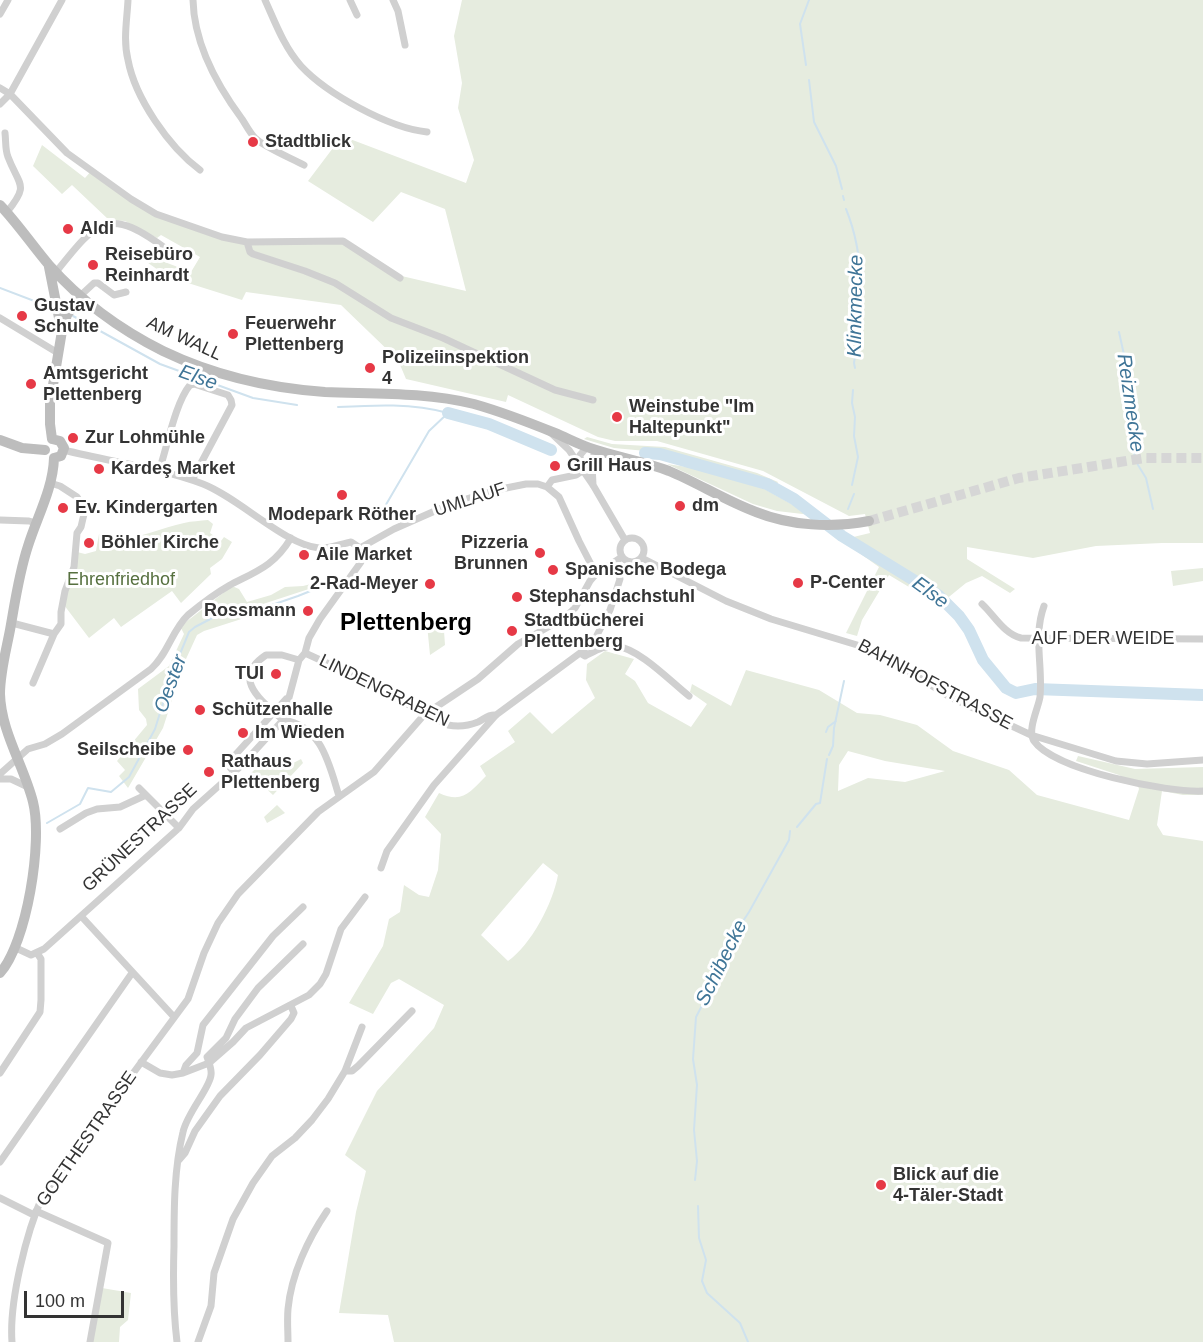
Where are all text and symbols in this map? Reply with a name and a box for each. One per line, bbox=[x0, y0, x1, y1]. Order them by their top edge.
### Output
place label: Stadtblick bbox=[265, 131, 351, 153]
marker: Stadtblick bbox=[246, 135, 260, 149]
place label: Aldi bbox=[80, 218, 114, 240]
marker: Aldi bbox=[61, 222, 75, 236]
place label: Reisebüro Reinhardt bbox=[105, 244, 193, 286]
water label: Klinkmecke bbox=[843, 255, 869, 357]
marker: Reisebüro Reinhardt bbox=[86, 258, 100, 272]
place label: Gustav Schulte bbox=[34, 295, 99, 338]
marker: Gustav Schulte bbox=[15, 309, 29, 323]
street label: AM WALL bbox=[143, 312, 225, 366]
place label: Feuerwehr Plettenberg bbox=[245, 313, 344, 356]
marker: Feuerwehr Plettenberg bbox=[226, 327, 240, 341]
place label: Polizeiinspektion 4 bbox=[382, 347, 529, 389]
water label: Reizmecke bbox=[1111, 352, 1149, 454]
water label: Else bbox=[176, 360, 220, 396]
marker: Polizeiinspektion 4 bbox=[363, 361, 377, 375]
place label: Amtsgericht Plettenberg bbox=[43, 363, 148, 406]
marker: Amtsgericht Plettenberg bbox=[24, 377, 38, 391]
place label: Weinstube "Im Haltepunkt" bbox=[629, 396, 754, 438]
marker: Weinstube "Im Haltepunkt" bbox=[610, 410, 624, 424]
place label: Zur Lohmühle bbox=[85, 427, 205, 449]
marker: Zur Lohmühle bbox=[66, 431, 80, 445]
place label: Grill Haus bbox=[567, 455, 652, 477]
place label: Kardeş Market bbox=[111, 458, 235, 480]
marker: Grill Haus bbox=[548, 459, 562, 473]
marker: Kardeş Market bbox=[92, 462, 106, 476]
street label: UMLAUF bbox=[431, 478, 509, 522]
marker: Modepark Röther bbox=[335, 488, 349, 502]
place label: dm bbox=[692, 495, 719, 517]
place label: Ev. Kindergarten bbox=[75, 497, 218, 519]
marker: dm bbox=[673, 499, 687, 513]
marker: Ev. Kindergarten bbox=[56, 501, 70, 515]
place label: Modepark Röther bbox=[268, 504, 416, 526]
place label: Böhler Kirche bbox=[101, 532, 219, 554]
place label: Pizzeria Brunnen bbox=[454, 532, 528, 574]
marker: Böhler Kirche bbox=[82, 536, 96, 550]
place label: Aile Market bbox=[316, 544, 412, 566]
marker: Pizzeria Brunnen bbox=[533, 546, 547, 560]
marker: Aile Market bbox=[297, 548, 311, 562]
place label: Spanische Bodega bbox=[565, 559, 726, 581]
marker: Spanische Bodega bbox=[546, 563, 560, 577]
park label: Ehrenfriedhof bbox=[67, 569, 175, 591]
place label: P-Center bbox=[810, 572, 885, 594]
water label: Else bbox=[907, 572, 953, 614]
place label: 2-Rad-Meyer bbox=[310, 573, 418, 595]
marker: P-Center bbox=[791, 576, 805, 590]
marker: 2-Rad-Meyer bbox=[423, 577, 437, 591]
place label: Stephansdachstuhl bbox=[529, 586, 695, 608]
marker: Stephansdachstuhl bbox=[510, 590, 524, 604]
place label: Rossmann bbox=[204, 600, 296, 622]
marker: Rossmann bbox=[301, 604, 315, 618]
district label: Plettenberg bbox=[340, 609, 472, 637]
place label: Stadtbücherei Plettenberg bbox=[524, 610, 644, 652]
marker: Stadtbücherei Plettenberg bbox=[505, 624, 519, 638]
street label: AUF DER WEIDE bbox=[1031, 628, 1175, 650]
street label: BAHNHOFSTRASSE bbox=[854, 635, 1016, 735]
street label: LINDENGRABEN bbox=[315, 650, 453, 732]
water label: Oester bbox=[149, 652, 193, 716]
place label: TUI bbox=[235, 663, 264, 685]
marker: TUI bbox=[269, 667, 283, 681]
place label: Schützenhalle bbox=[212, 699, 333, 721]
marker: Schützenhalle bbox=[193, 703, 207, 717]
place label: Im Wieden bbox=[255, 722, 345, 744]
marker: Im Wieden bbox=[236, 726, 250, 740]
place label: Seilscheibe bbox=[77, 739, 176, 761]
marker: Seilscheibe bbox=[181, 743, 195, 757]
place label: Rathaus Plettenberg bbox=[221, 751, 320, 794]
marker: Rathaus Plettenberg bbox=[202, 765, 216, 779]
street label: GRÜNESTRASSE bbox=[78, 779, 202, 897]
water label: Schibecke bbox=[691, 916, 753, 1010]
street label: GOETHESTRASSE bbox=[32, 1067, 142, 1211]
place label: Blick auf die 4-Täler-Stadt bbox=[893, 1164, 1003, 1206]
marker: Blick auf die 4-Täler-Stadt bbox=[874, 1178, 888, 1192]
scale bar bbox=[27, 1279, 128, 1317]
text: 100 m bbox=[35, 1291, 85, 1311]

